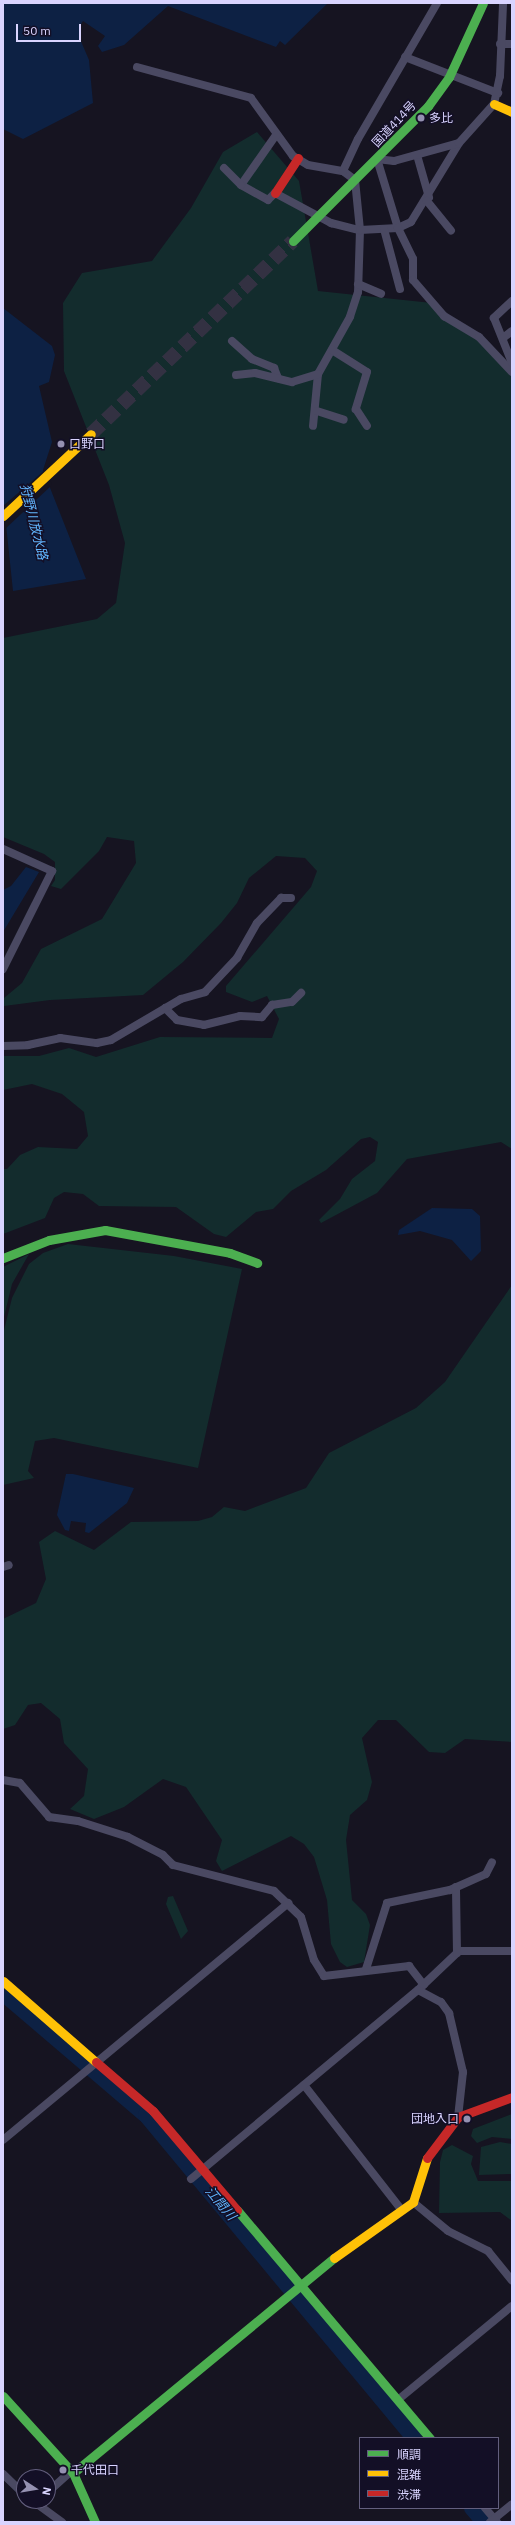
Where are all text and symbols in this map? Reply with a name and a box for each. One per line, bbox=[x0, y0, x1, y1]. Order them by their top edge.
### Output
scale bar bbox=[18, 16, 83, 42]
text: 50 m bbox=[23, 23, 51, 38]
street label: 国道414号 bbox=[369, 98, 419, 150]
place label: 多比 bbox=[429, 111, 453, 125]
marker: 多比 bbox=[416, 113, 426, 123]
place label: 口野口 bbox=[69, 437, 105, 451]
marker: 口野口 bbox=[56, 439, 66, 449]
water label: 狩野川放水路 bbox=[16, 482, 50, 562]
place label: 団地入口 bbox=[411, 2112, 459, 2126]
marker: 団地入口 bbox=[462, 2114, 472, 2124]
water label: 江間川 bbox=[201, 2184, 239, 2224]
legend bbox=[359, 2437, 499, 2509]
text: 順調 bbox=[397, 2447, 421, 2462]
place label: 千代田口 bbox=[71, 2463, 119, 2477]
marker: 千代田口 bbox=[58, 2465, 68, 2475]
text: 混雑 bbox=[397, 2467, 421, 2482]
north arrow bbox=[16, 2469, 56, 2509]
text: N bbox=[39, 2486, 54, 2497]
text: 渋滞 bbox=[397, 2487, 421, 2502]

